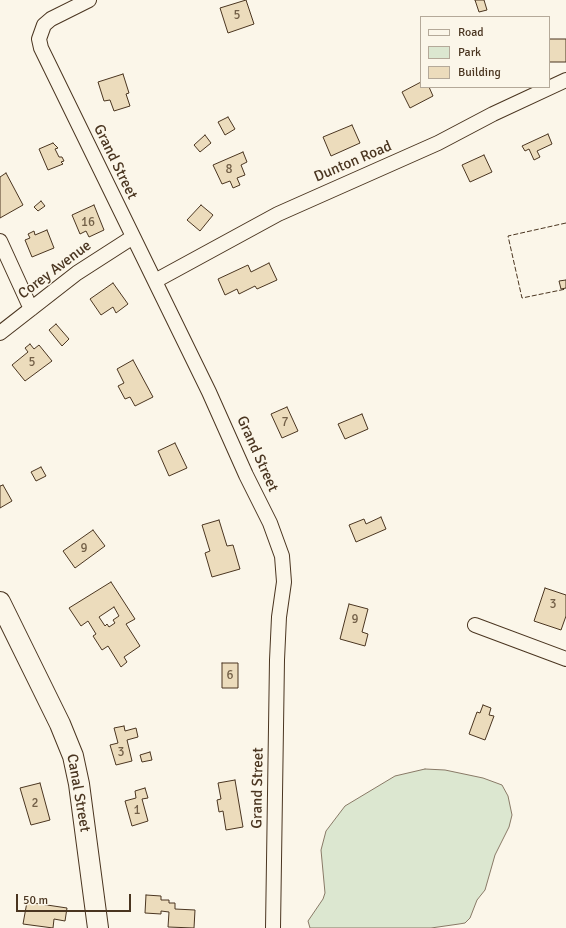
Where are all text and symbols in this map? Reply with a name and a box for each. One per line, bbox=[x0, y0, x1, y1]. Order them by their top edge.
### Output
house number: 5 bbox=[233, 8, 241, 24]
legend bbox=[420, 16, 550, 88]
text: Road bbox=[458, 25, 484, 40]
text: Park bbox=[458, 45, 481, 60]
text: Building bbox=[458, 65, 501, 80]
street label: Grand Street bbox=[89, 122, 141, 202]
street label: Dunton Road bbox=[311, 138, 395, 186]
house number: 8 bbox=[225, 162, 233, 178]
house number: 16 bbox=[81, 215, 95, 231]
street label: Corey Avenue bbox=[15, 237, 95, 303]
house number: 5 bbox=[28, 355, 36, 371]
street label: Grand Street bbox=[232, 413, 282, 495]
house number: 7 bbox=[281, 415, 289, 431]
house number: 9 bbox=[80, 541, 88, 557]
house number: 3 bbox=[549, 597, 557, 613]
house number: 9 bbox=[351, 612, 359, 628]
house number: 6 bbox=[226, 668, 234, 684]
house number: 3 bbox=[117, 745, 125, 761]
street label: Grand Street bbox=[248, 747, 268, 829]
street label: Canal Street bbox=[62, 752, 94, 834]
house number: 2 bbox=[31, 796, 39, 812]
house number: 1 bbox=[133, 803, 141, 819]
scale bar bbox=[18, 886, 133, 912]
text: 50 m bbox=[23, 893, 48, 908]

